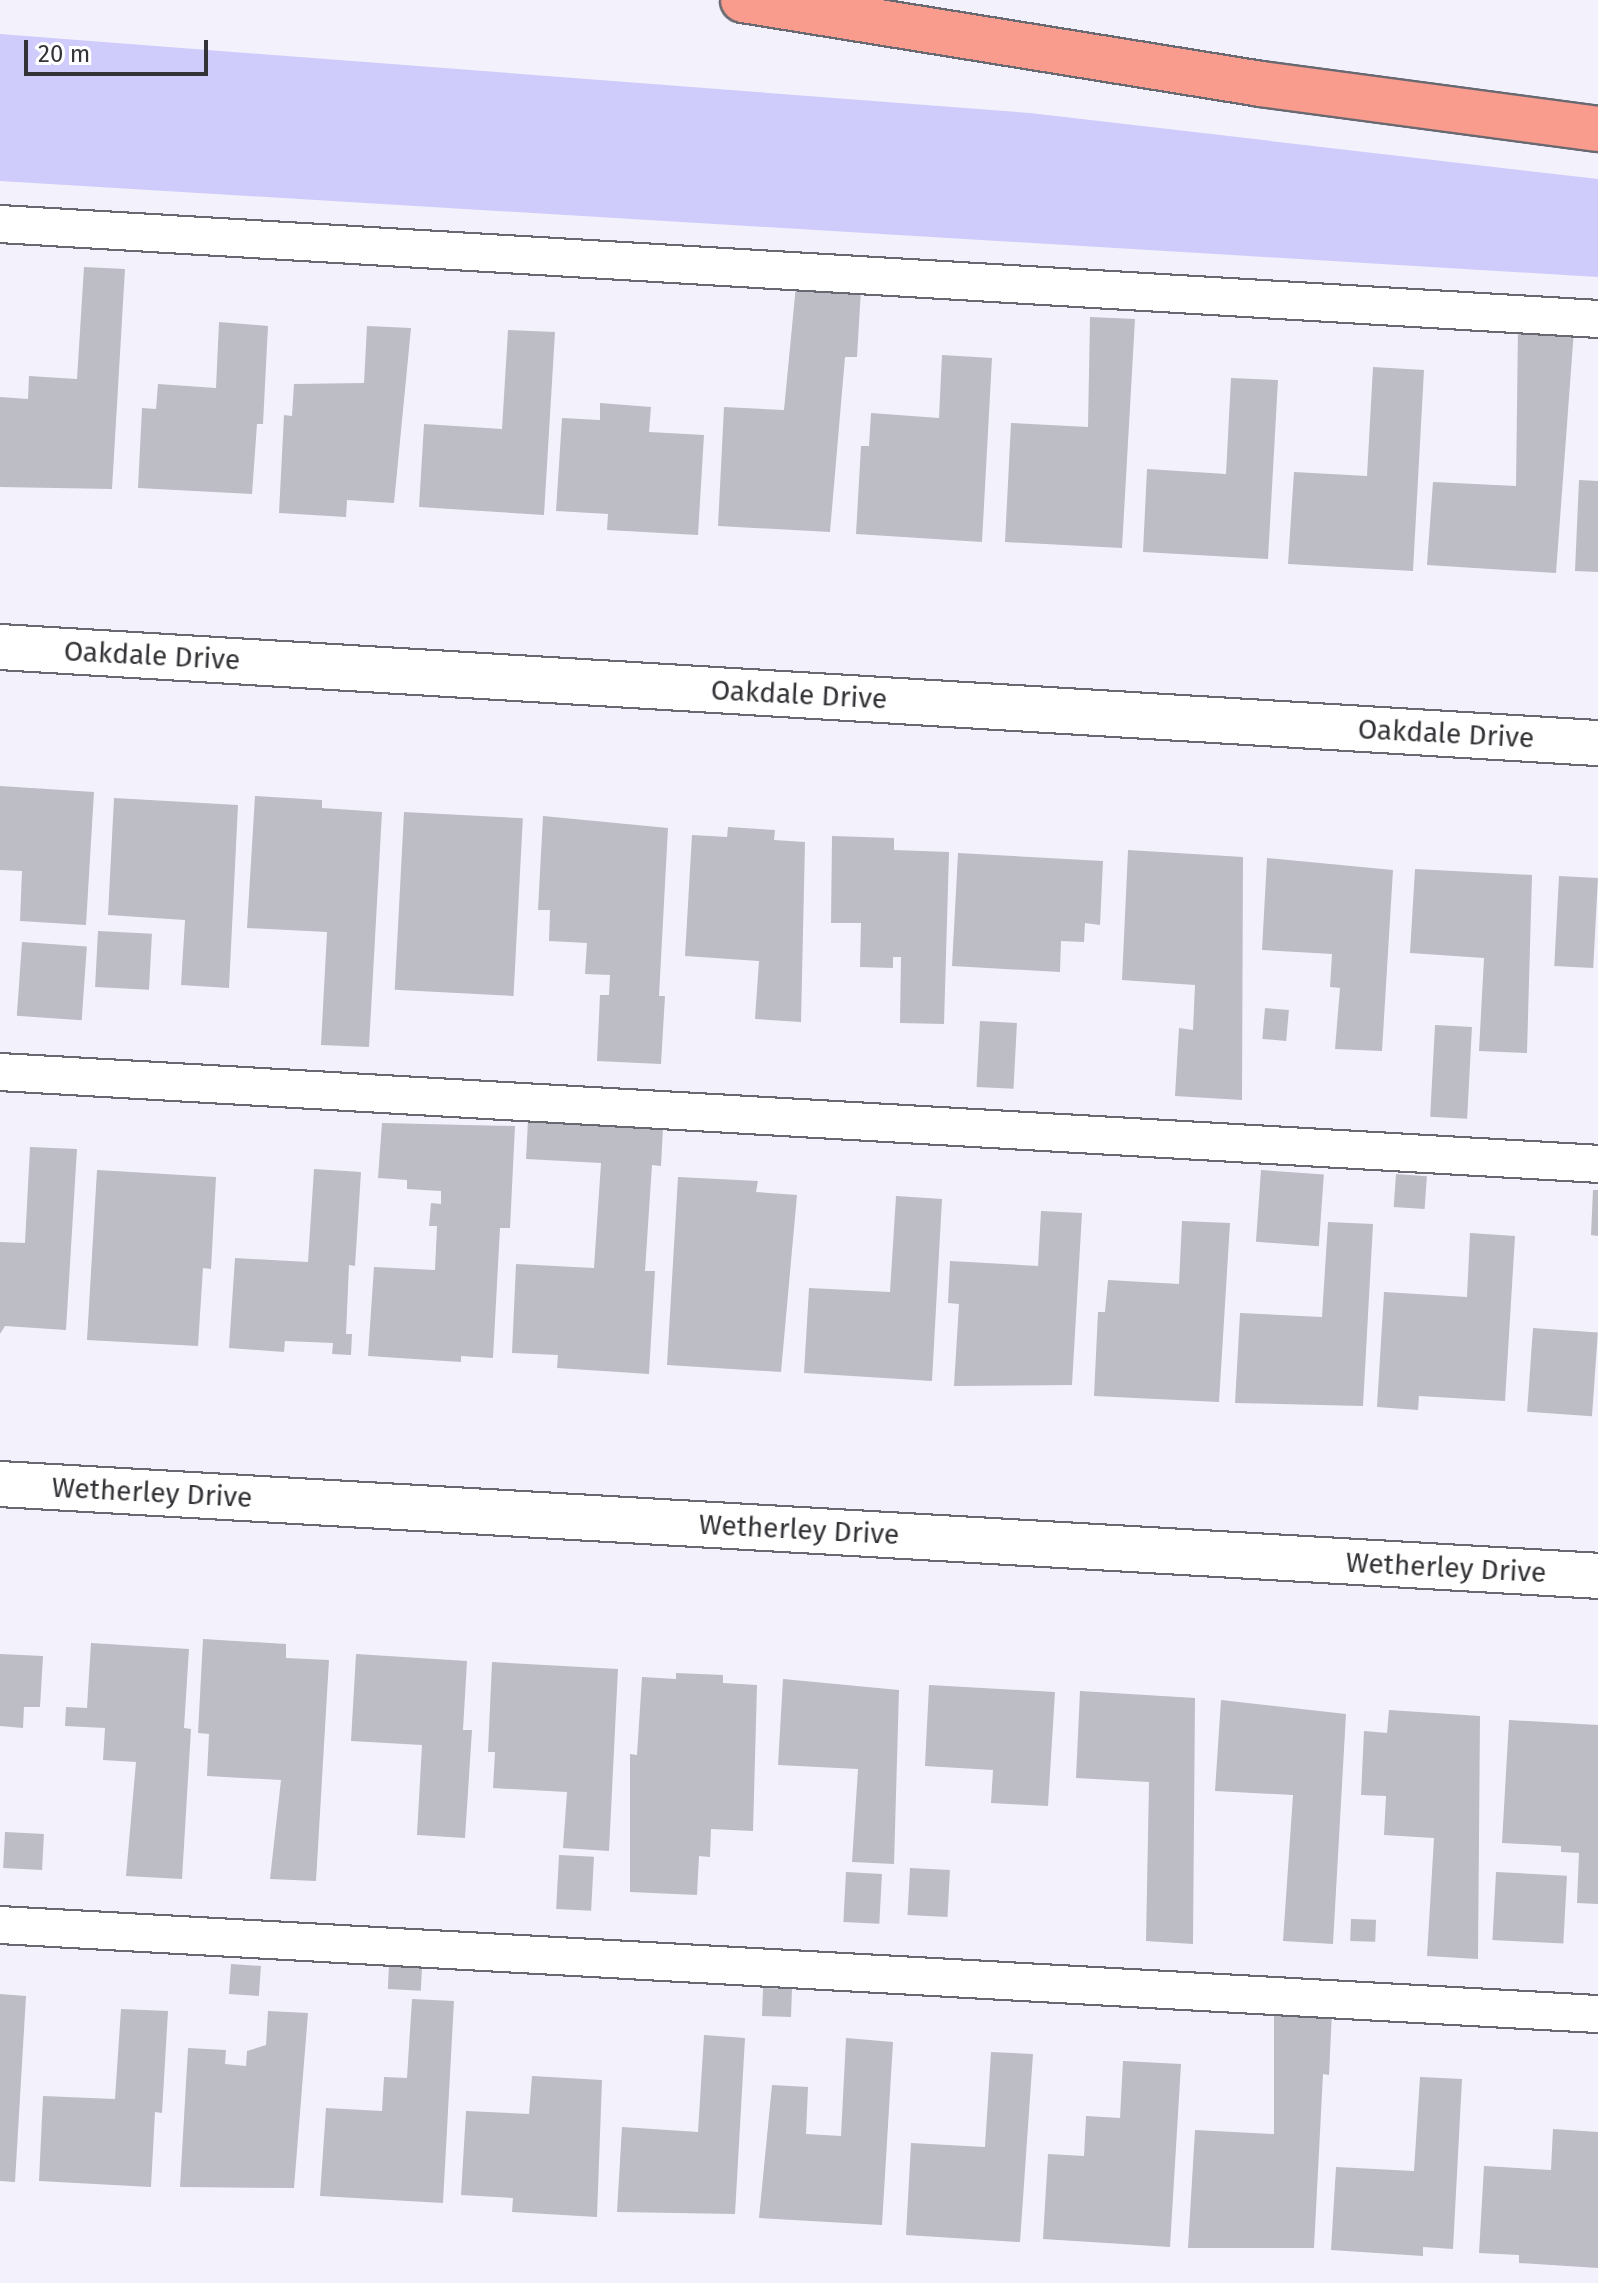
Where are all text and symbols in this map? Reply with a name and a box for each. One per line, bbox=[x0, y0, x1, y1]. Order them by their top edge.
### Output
scale bar bbox=[28, 24, 212, 74]
text: 20 m bbox=[38, 40, 90, 68]
street label: Oakdale Drive bbox=[63, 635, 241, 677]
street label: Oakdale Drive bbox=[710, 674, 888, 716]
street label: Oakdale Drive bbox=[1357, 713, 1535, 755]
street label: Wetherley Drive bbox=[51, 1471, 253, 1515]
street label: Wetherley Drive bbox=[698, 1508, 900, 1552]
street label: Wetherley Drive bbox=[1345, 1546, 1547, 1590]

